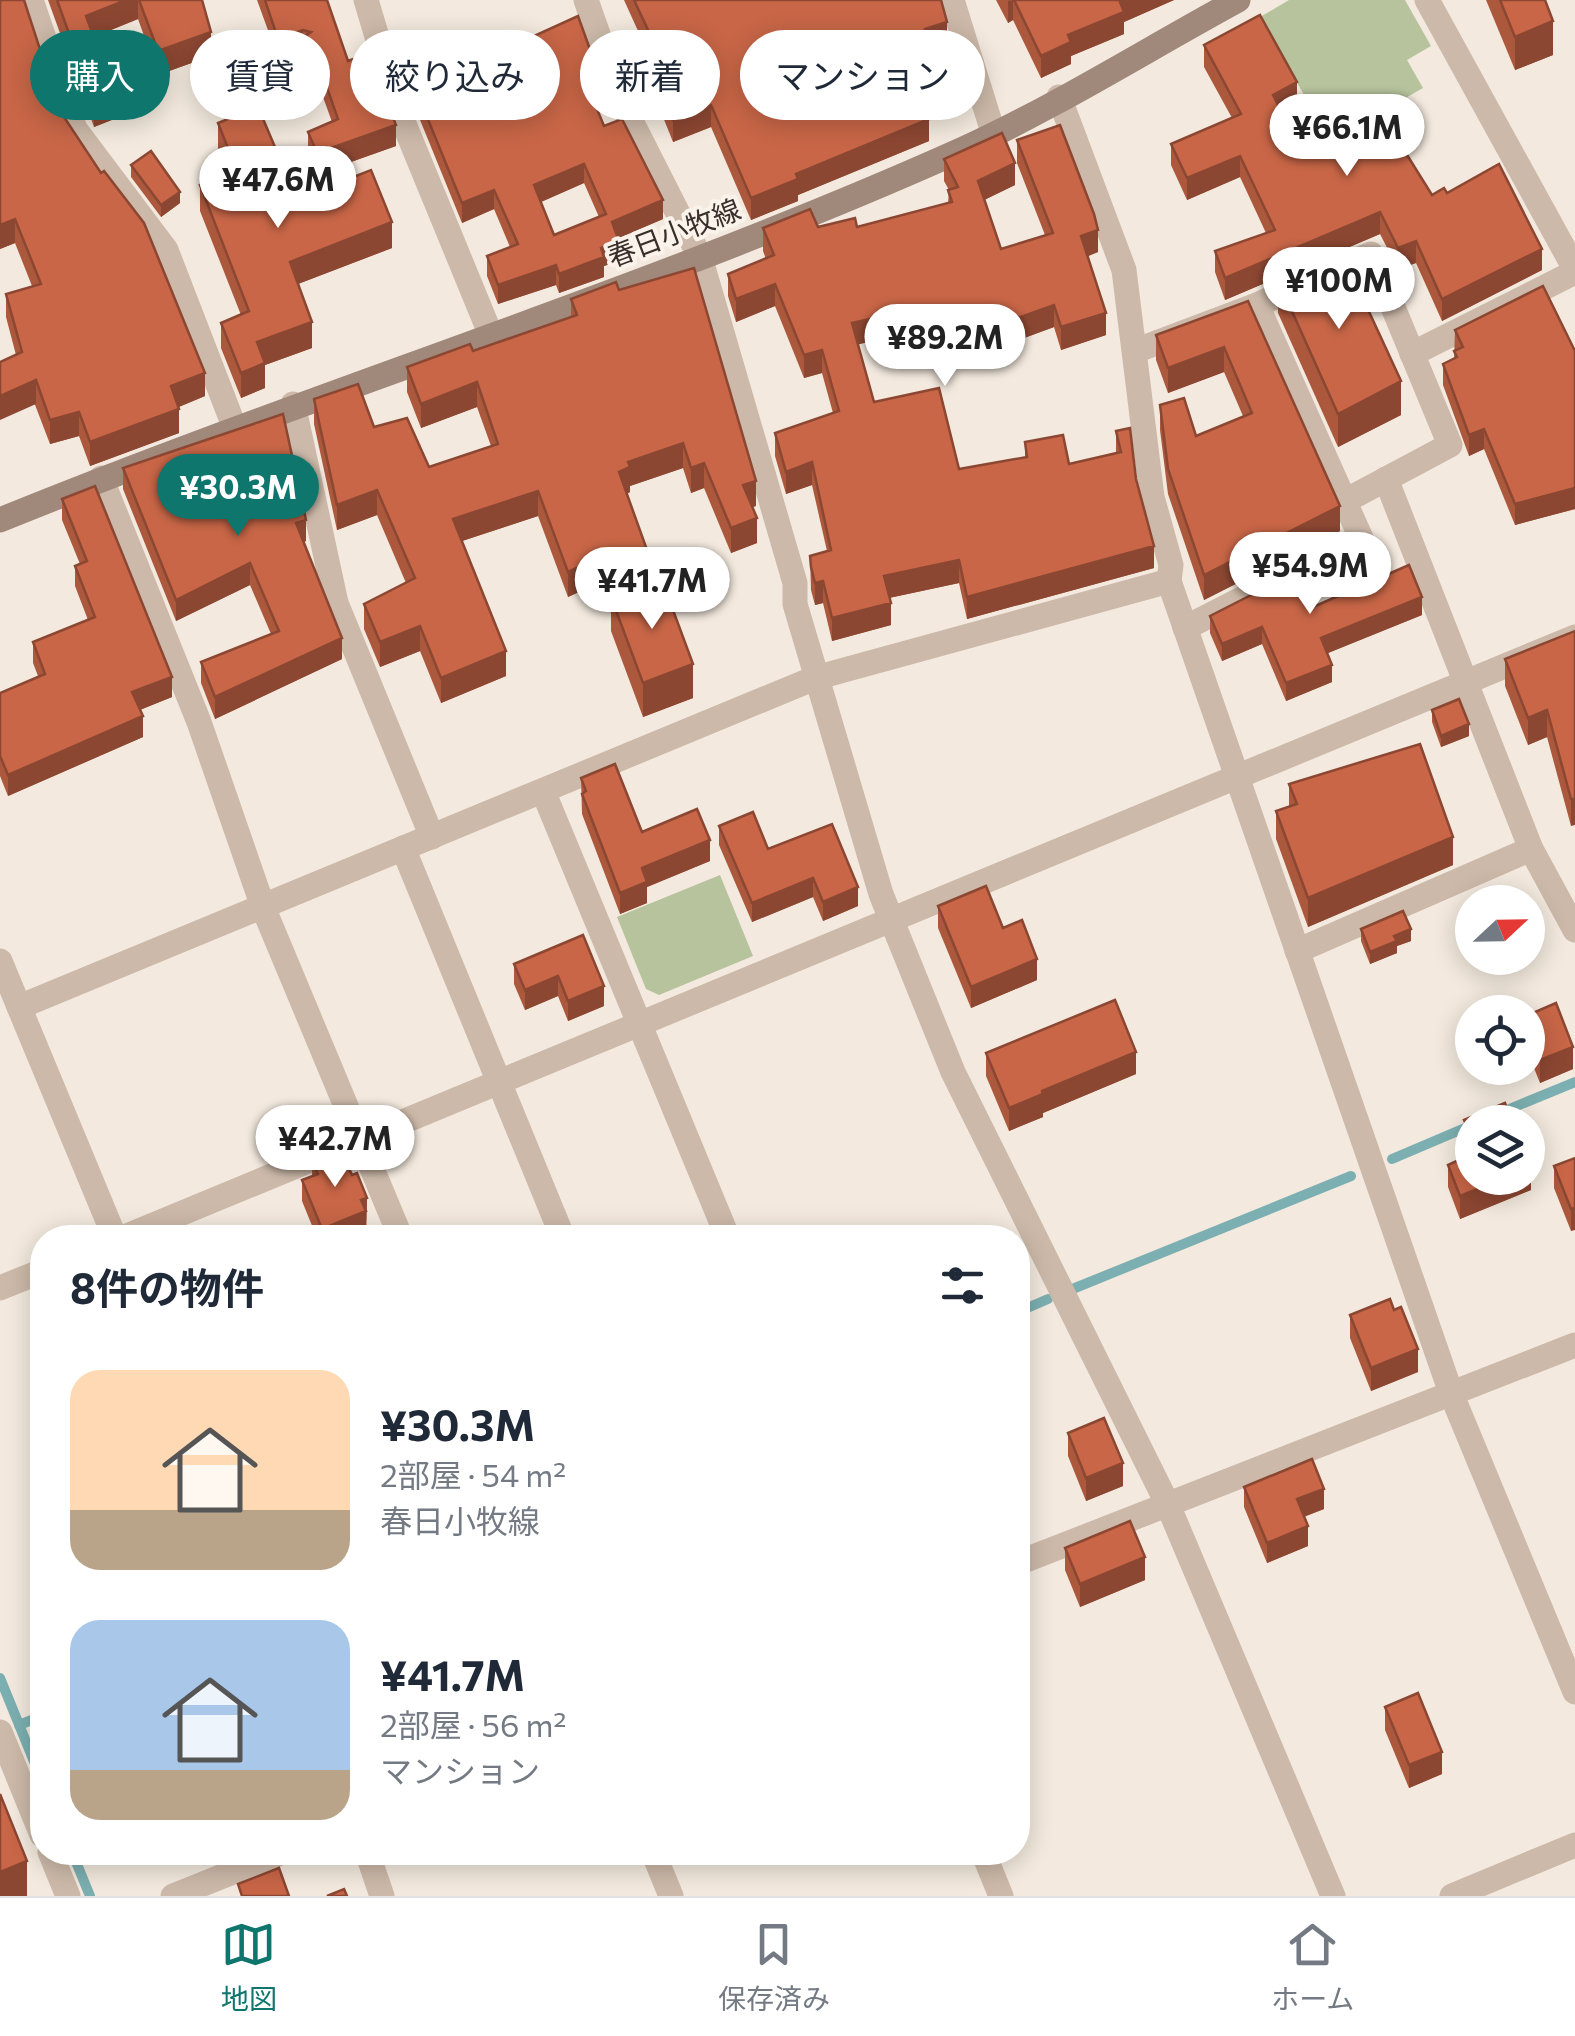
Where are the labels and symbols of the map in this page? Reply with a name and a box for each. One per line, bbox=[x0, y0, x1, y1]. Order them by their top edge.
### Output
pin: ¥66.1M bbox=[1266, 94, 1428, 179]
pin: ¥47.6M bbox=[197, 146, 359, 231]
street label: 春日小牧線 bbox=[602, 191, 745, 273]
pin: ¥100M bbox=[1269, 247, 1409, 332]
pin: ¥89.2M bbox=[864, 304, 1026, 389]
pin: ¥30.3M bbox=[157, 454, 319, 539]
pin: ¥54.9M bbox=[1229, 532, 1391, 617]
pin: ¥41.7M bbox=[571, 547, 733, 632]
north arrow bbox=[1455, 885, 1545, 975]
pin: ¥42.7M bbox=[254, 1105, 416, 1190]

